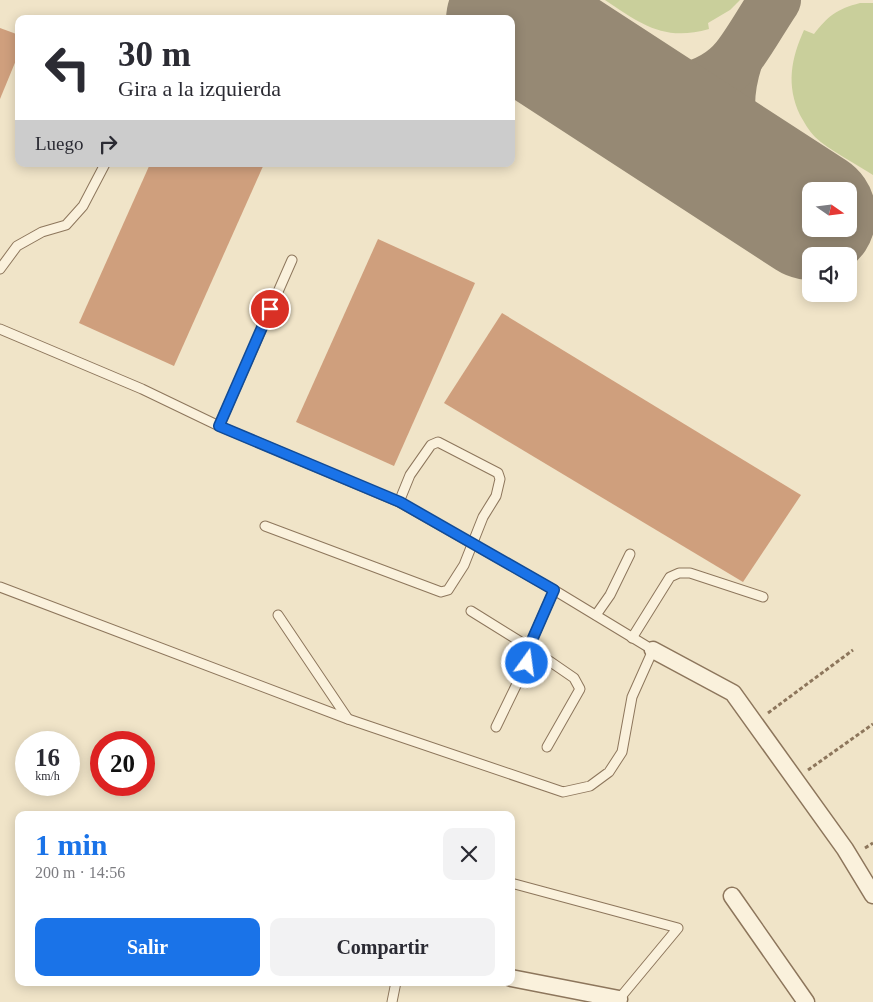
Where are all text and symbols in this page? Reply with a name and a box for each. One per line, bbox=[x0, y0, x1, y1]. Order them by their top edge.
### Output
icon: left bbox=[35, 35, 100, 100]
text: 30 m bbox=[118, 35, 191, 74]
text: Gira a la izquierda bbox=[118, 76, 281, 101]
icon: right bbox=[94, 130, 122, 158]
text: Luego bbox=[35, 133, 84, 154]
north arrow bbox=[802, 182, 858, 238]
map controls bbox=[802, 182, 857, 302]
button: sound bbox=[802, 247, 857, 302]
pin bbox=[249, 288, 291, 330]
icon: arrive bbox=[256, 295, 284, 323]
position arrow bbox=[500, 636, 552, 688]
speed limit sign: 20 bbox=[90, 731, 155, 796]
text: 16 bbox=[35, 744, 60, 771]
text: km/h bbox=[35, 769, 60, 783]
text: 1 min bbox=[35, 828, 108, 861]
button: close bbox=[443, 828, 495, 880]
text: 200 m · 14:56 bbox=[35, 864, 125, 881]
button: Salir bbox=[35, 918, 260, 976]
button: Compartir bbox=[270, 918, 495, 976]

